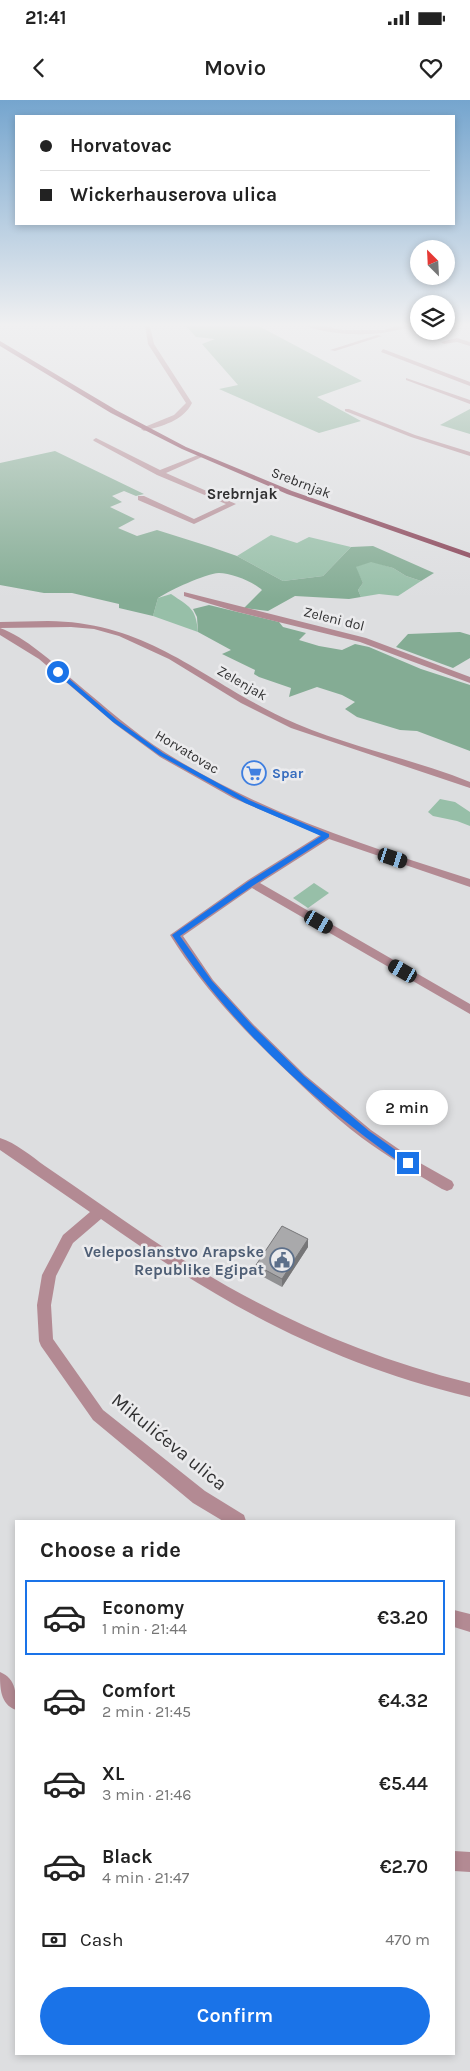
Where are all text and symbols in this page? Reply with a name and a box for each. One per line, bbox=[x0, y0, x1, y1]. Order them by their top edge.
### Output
text: 21:41 bbox=[25, 7, 66, 29]
icon: back bbox=[25, 54, 53, 82]
icon: heart bbox=[417, 54, 445, 82]
text: Movio bbox=[204, 55, 266, 81]
text: Horvatovac bbox=[70, 135, 172, 157]
text: Wickerhauserova ulica bbox=[70, 184, 277, 206]
north arrow bbox=[410, 240, 455, 285]
map controls bbox=[410, 240, 455, 340]
button: layers bbox=[410, 295, 455, 340]
street label: Srebrnjak bbox=[269, 464, 333, 502]
district label: Srebrnjak bbox=[207, 485, 277, 503]
street label: Zeleni dol bbox=[302, 603, 366, 635]
route start bbox=[47, 661, 69, 683]
street label: Zelenjak bbox=[214, 662, 270, 704]
street label: Horvatovac bbox=[152, 726, 222, 778]
supermarket icon: Spar bbox=[241, 760, 267, 786]
place label: Spar bbox=[272, 765, 304, 782]
car bbox=[376, 846, 409, 870]
car bbox=[302, 908, 335, 936]
car bbox=[386, 957, 419, 985]
callout: 2 min bbox=[367, 1090, 449, 1126]
text: 2 min bbox=[385, 1098, 429, 1117]
route end bbox=[397, 1152, 419, 1174]
place label: Veleposlanstvo Arapske Republike Egipat bbox=[84, 1242, 264, 1279]
public building icon: Veleposlanstvo Arapske Republike Egipat bbox=[269, 1247, 295, 1273]
street label: Mikulićeva ulica bbox=[107, 1389, 231, 1495]
text: Choose a ride bbox=[40, 1537, 181, 1563]
icon: car bbox=[42, 1595, 87, 1640]
text: Economy bbox=[102, 1597, 184, 1619]
text: €3.20 bbox=[377, 1607, 428, 1629]
text: 1 min · 21:44 bbox=[102, 1619, 187, 1638]
icon: car bbox=[42, 1678, 87, 1723]
text: Comfort bbox=[102, 1680, 176, 1702]
text: €4.32 bbox=[378, 1690, 428, 1712]
text: 2 min · 21:45 bbox=[102, 1702, 191, 1721]
icon: car bbox=[42, 1761, 87, 1806]
text: XL bbox=[102, 1763, 124, 1785]
text: €5.44 bbox=[379, 1773, 428, 1795]
text: 3 min · 21:46 bbox=[102, 1785, 191, 1804]
icon: car bbox=[42, 1844, 87, 1889]
text: Black bbox=[102, 1846, 153, 1868]
text: €2.70 bbox=[380, 1856, 428, 1878]
text: 4 min · 21:47 bbox=[102, 1868, 189, 1887]
icon: cash bbox=[40, 1926, 68, 1954]
text: Cash bbox=[80, 1929, 124, 1951]
text: 470 m bbox=[385, 1930, 430, 1949]
button: Confirm bbox=[40, 1987, 430, 2045]

